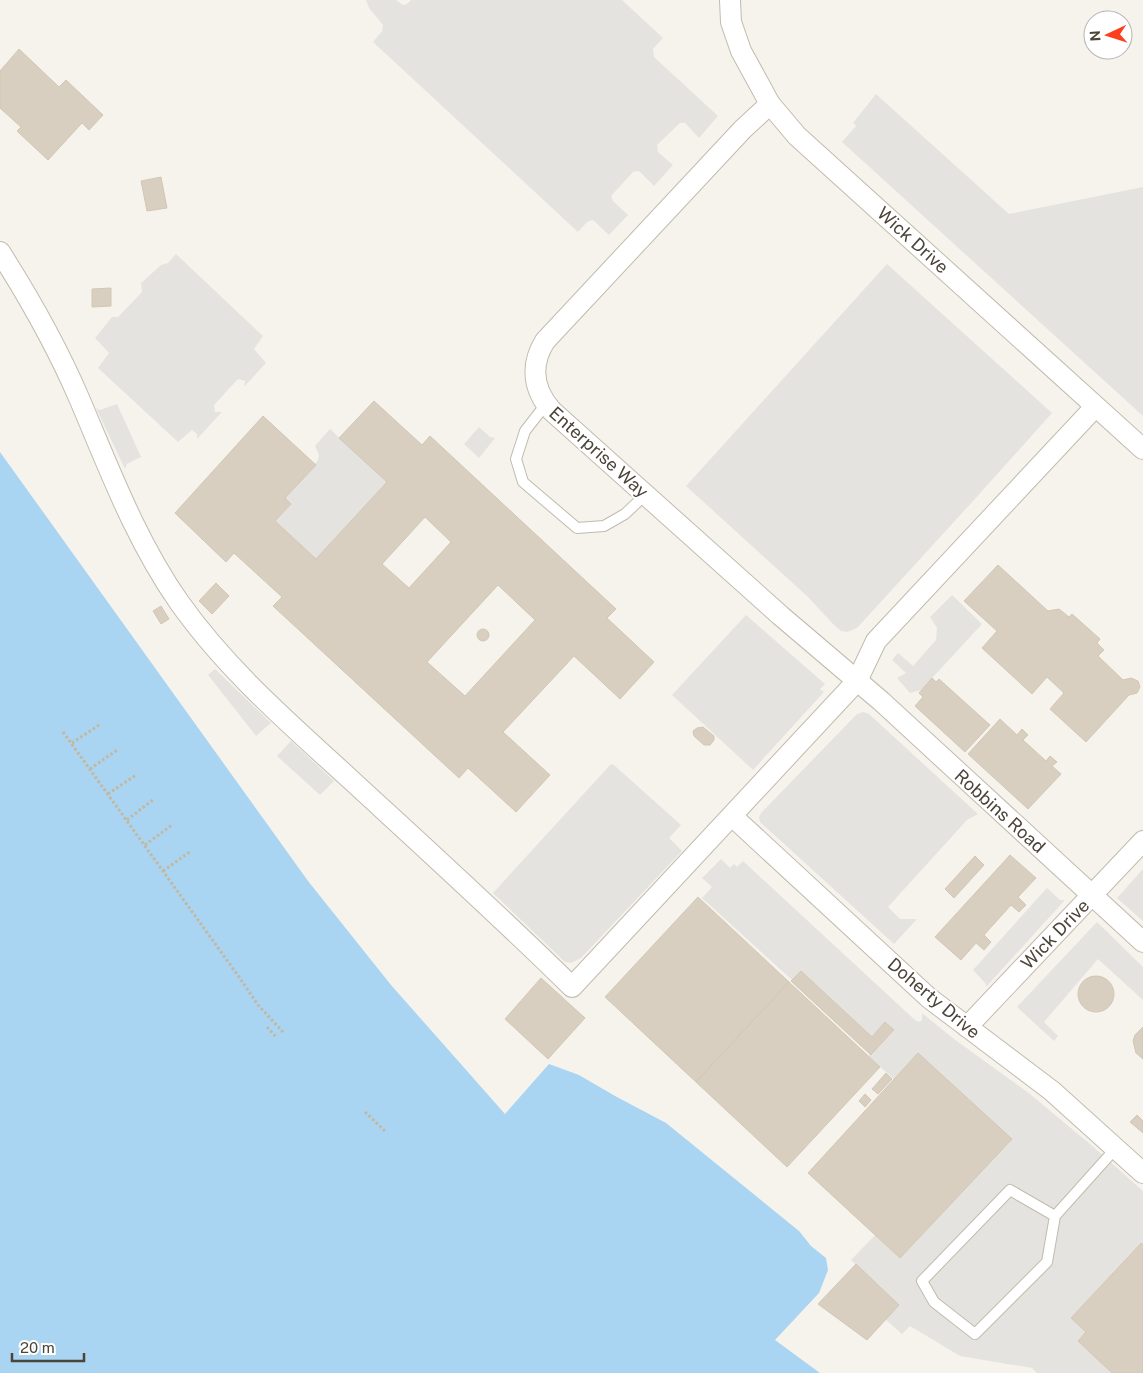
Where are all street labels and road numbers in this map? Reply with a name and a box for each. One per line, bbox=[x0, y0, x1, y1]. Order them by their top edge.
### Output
street label: Wick Drive bbox=[873, 202, 953, 278]
street label: Enterprise Way bbox=[545, 402, 653, 502]
street label: Robbins Road bbox=[950, 765, 1050, 857]
street label: Wick Drive bbox=[1017, 895, 1093, 973]
street label: Doherty Drive bbox=[884, 953, 984, 1043]

